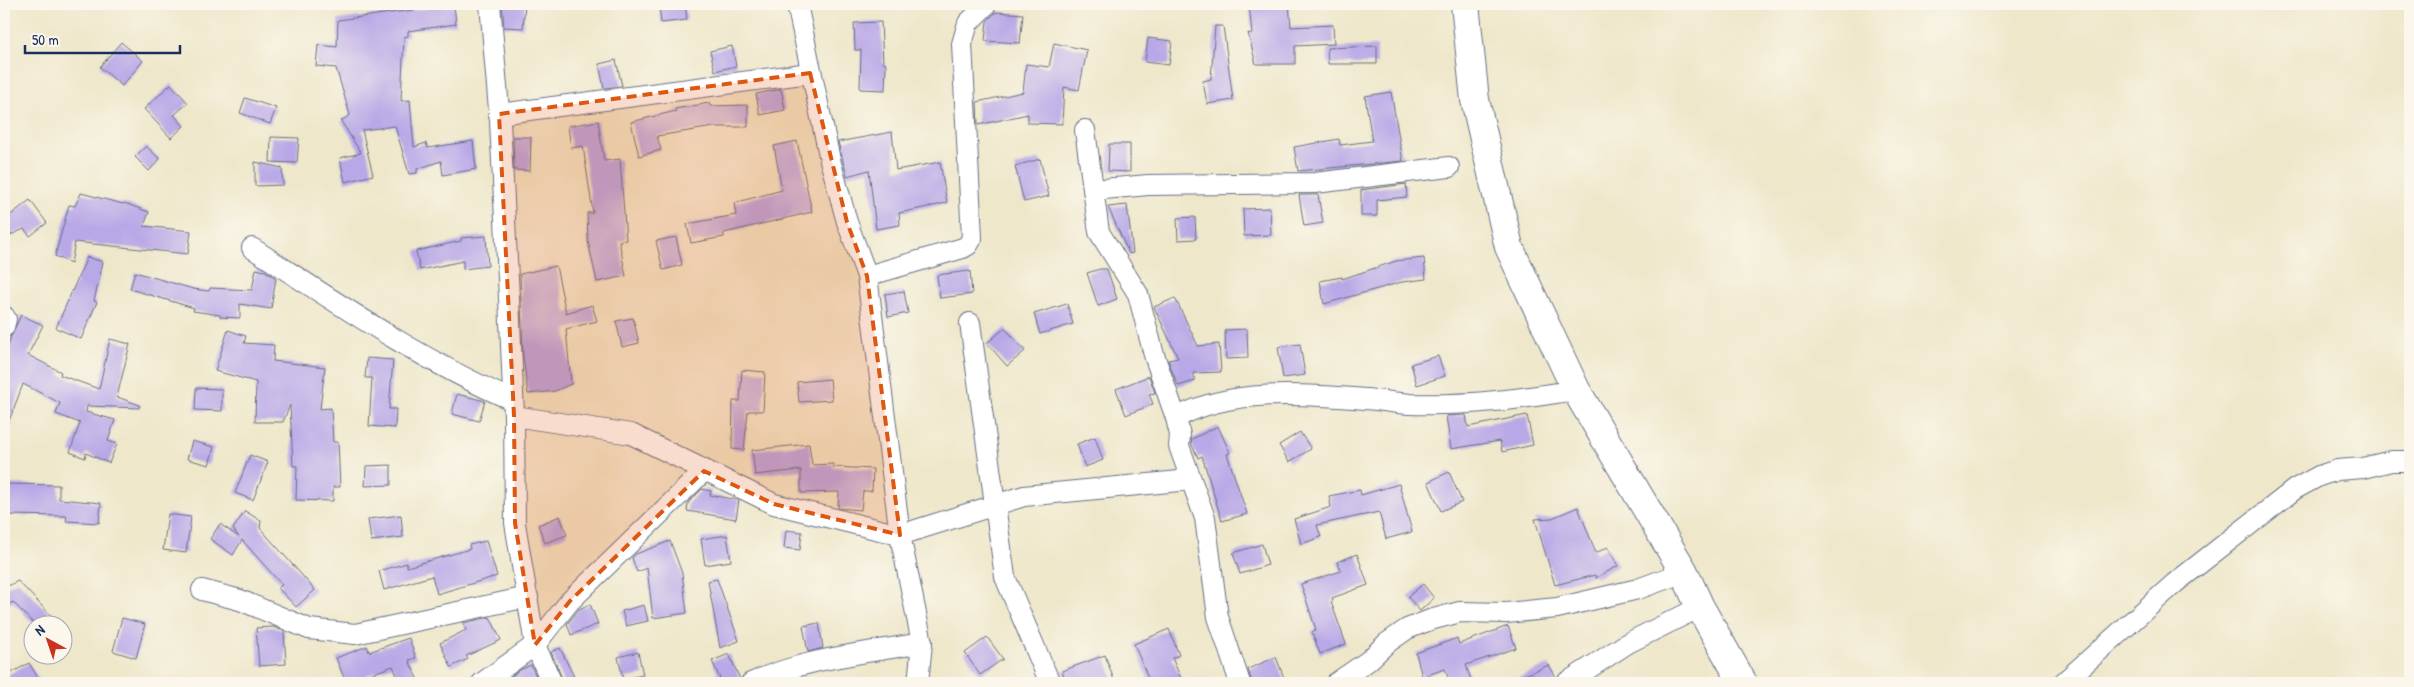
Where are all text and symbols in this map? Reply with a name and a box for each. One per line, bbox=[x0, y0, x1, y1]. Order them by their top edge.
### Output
scale bar bbox=[25, 22, 180, 54]
text: 50 m bbox=[32, 29, 59, 50]
north arrow bbox=[22, 614, 72, 664]
text: N bbox=[30, 620, 49, 639]

